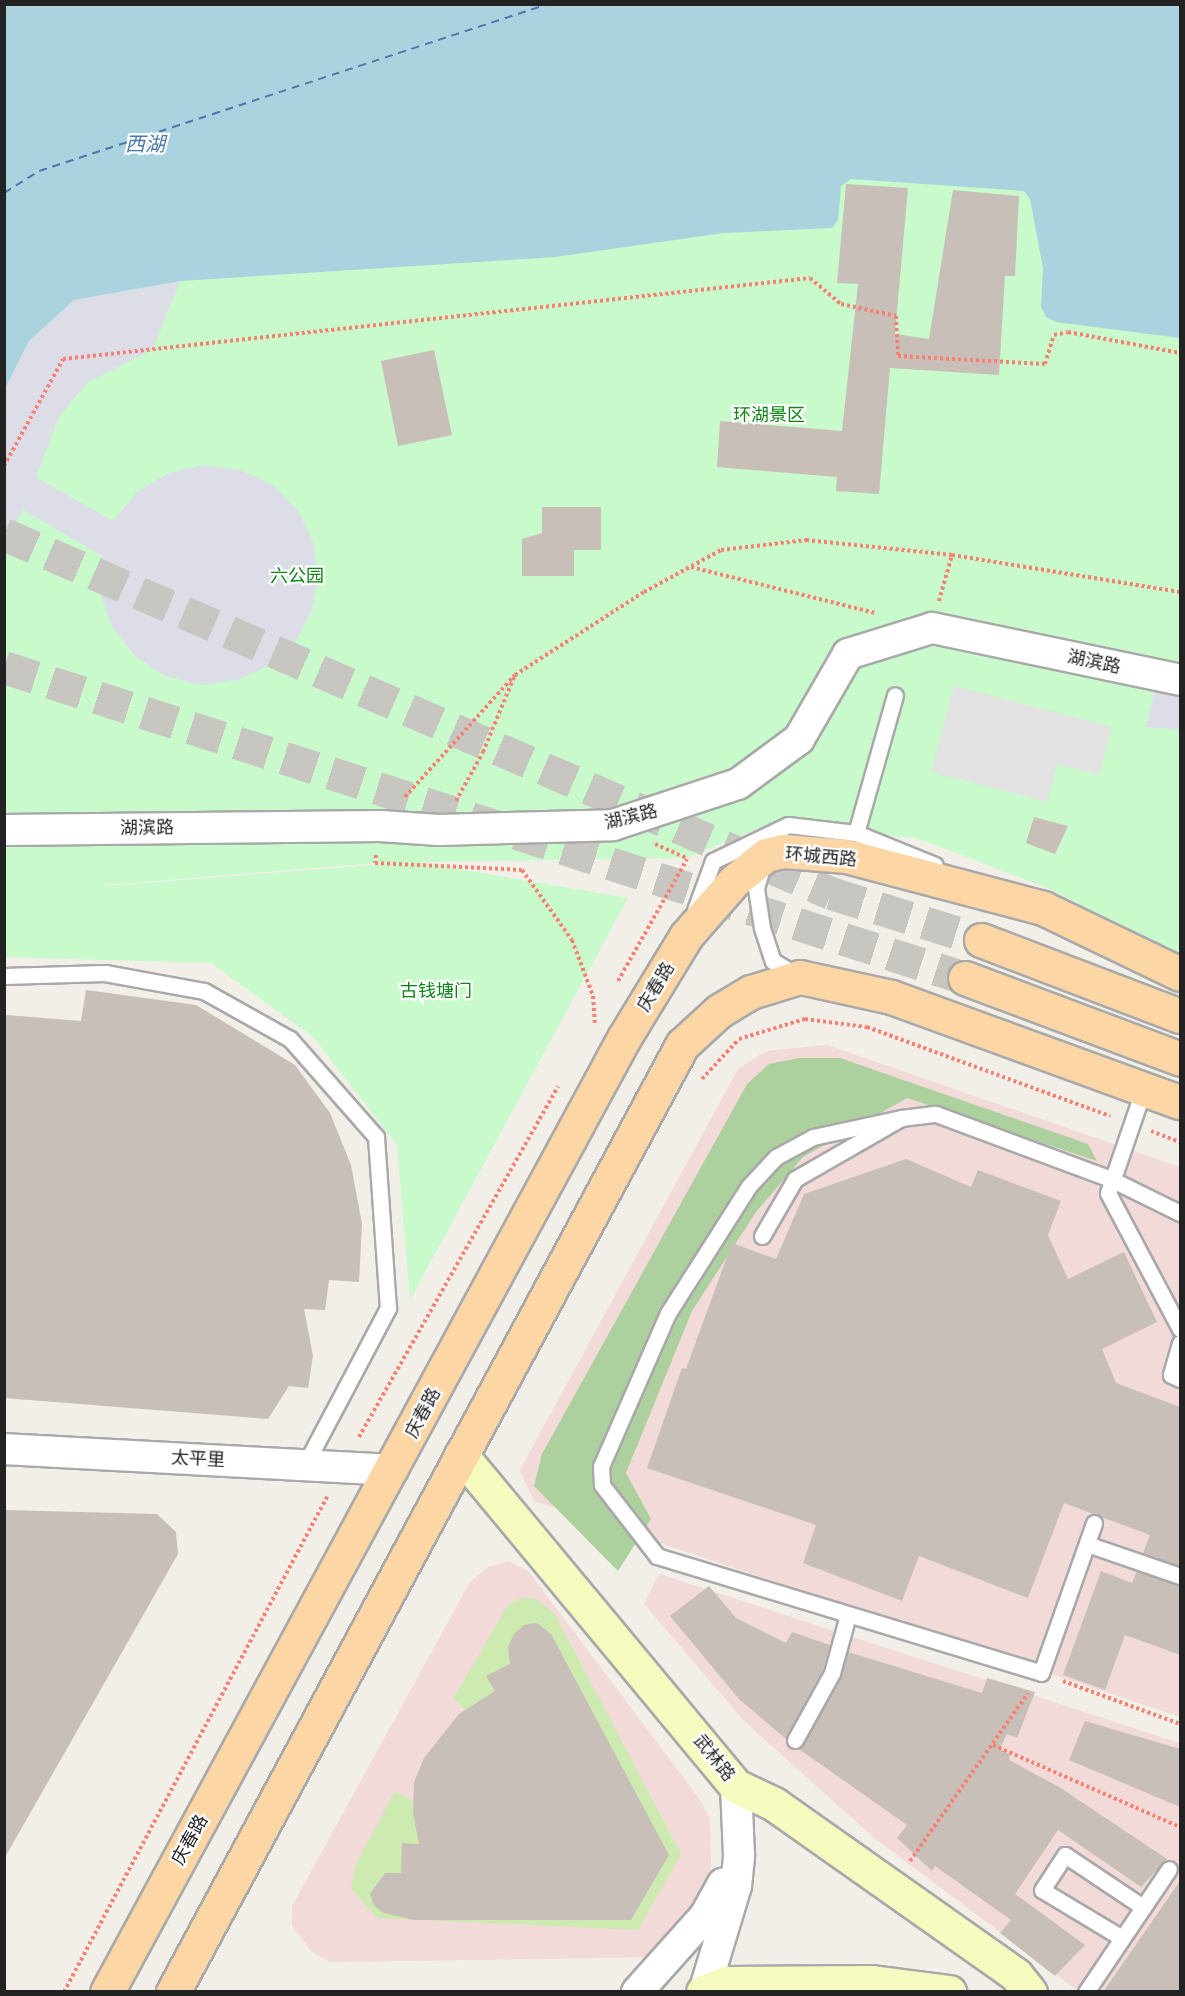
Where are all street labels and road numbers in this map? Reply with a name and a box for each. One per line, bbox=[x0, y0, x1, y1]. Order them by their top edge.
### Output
street label: 湖滨路 bbox=[1065, 646, 1123, 678]
street label: 湖滨路 bbox=[602, 800, 660, 834]
street label: 湖滨路 bbox=[120, 817, 174, 839]
street label: 环城西路 bbox=[784, 843, 858, 871]
street label: 庆春路 bbox=[633, 958, 679, 1016]
street label: 庆春路 bbox=[401, 1384, 445, 1442]
street label: 太平里 bbox=[170, 1447, 226, 1471]
street label: 武林路 bbox=[689, 1730, 739, 1786]
street label: 庆春路 bbox=[167, 1811, 213, 1869]

